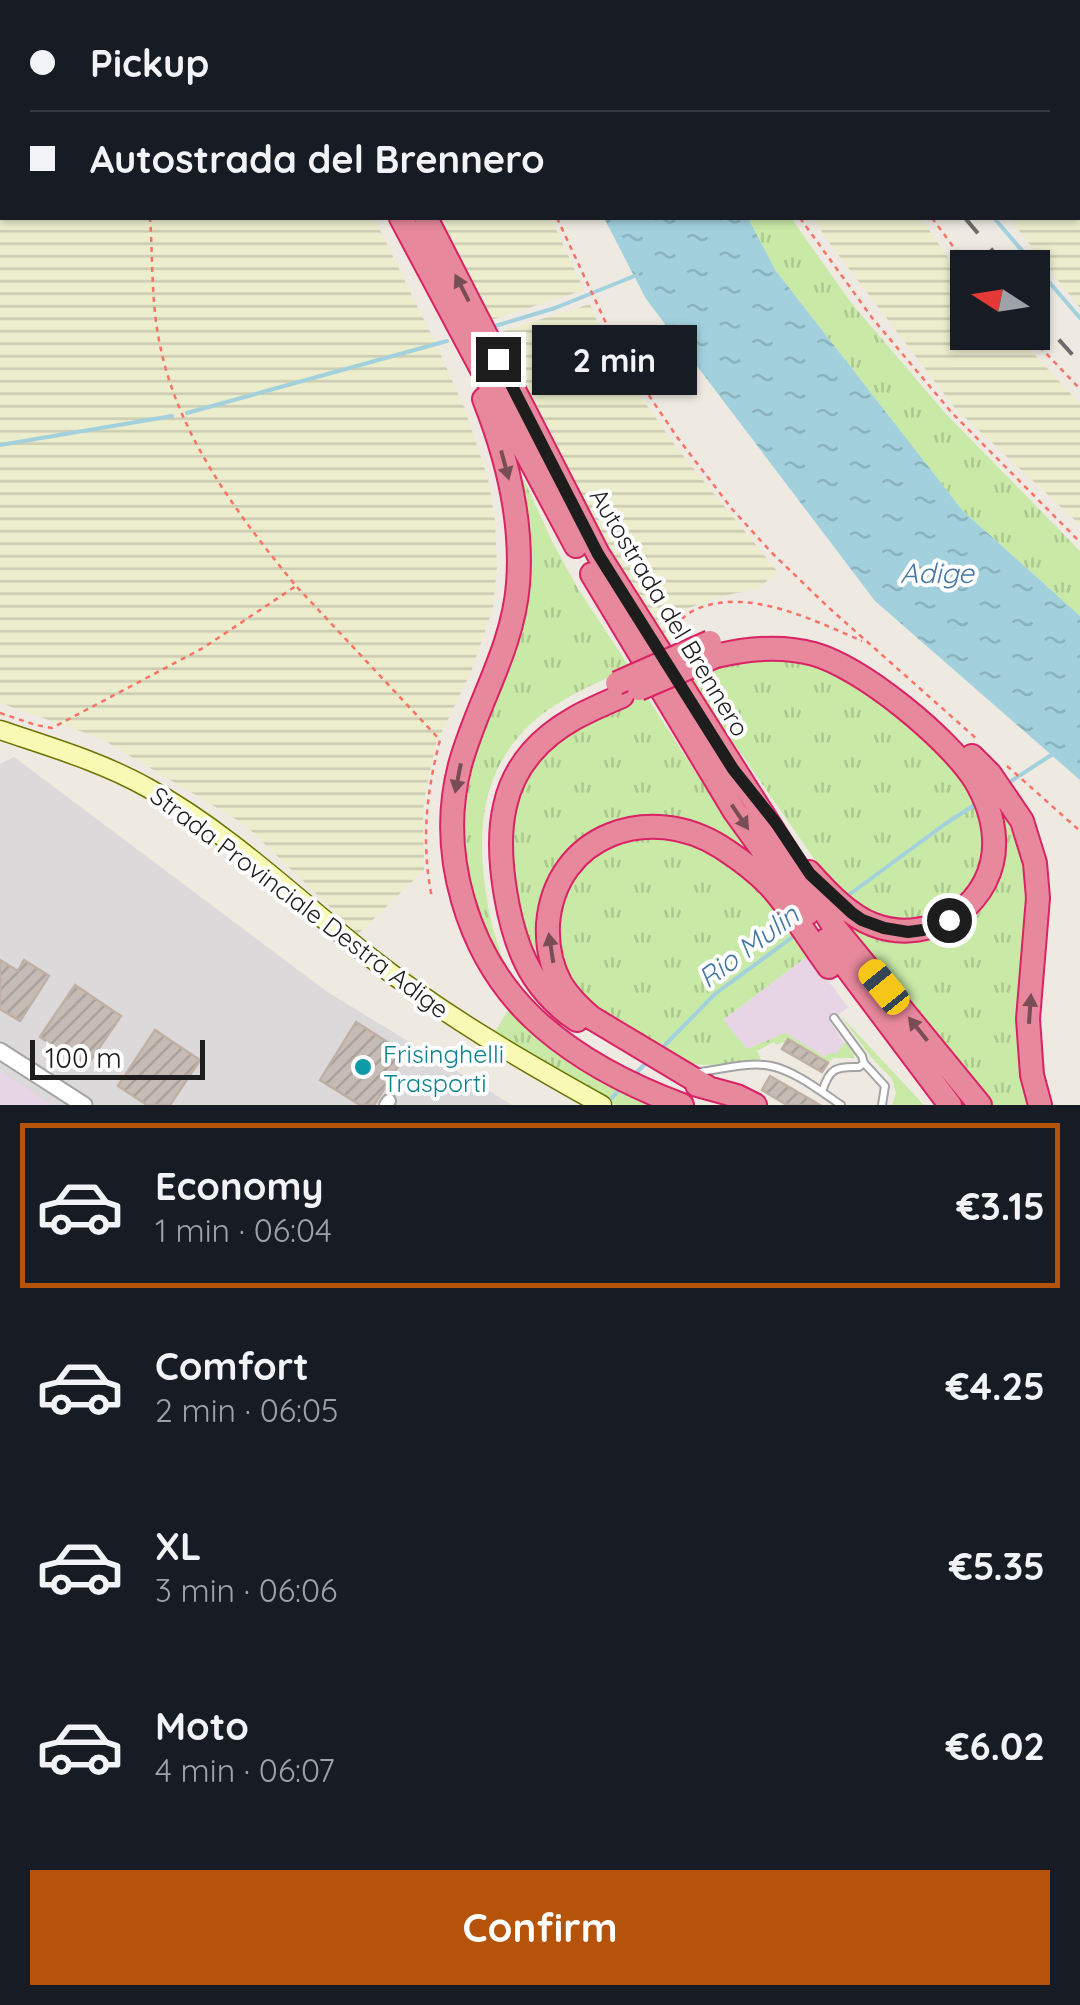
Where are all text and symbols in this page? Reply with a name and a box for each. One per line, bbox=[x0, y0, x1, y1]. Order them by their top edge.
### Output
text: Pickup bbox=[90, 39, 209, 87]
text: Autostrada del Brennero bbox=[90, 135, 545, 183]
north arrow bbox=[950, 250, 1050, 350]
map controls bbox=[950, 250, 1050, 350]
one-way arrow bbox=[454, 273, 471, 302]
callout: 2 min bbox=[533, 324, 698, 394]
route end bbox=[476, 337, 521, 382]
text: 2 min bbox=[573, 340, 656, 380]
one-way arrow bbox=[498, 449, 514, 480]
street label: Autostrada del Brennero bbox=[584, 482, 756, 742]
water label: Adige bbox=[900, 555, 975, 590]
one-way arrow bbox=[450, 763, 465, 794]
street label: Strada Provinciale Destra Adige bbox=[145, 780, 455, 1024]
one-way arrow bbox=[730, 804, 749, 831]
water label: Rio Mulin bbox=[691, 896, 806, 995]
route start bbox=[927, 898, 972, 943]
one-way arrow bbox=[543, 932, 558, 963]
car bbox=[853, 954, 915, 1020]
one-way arrow bbox=[1022, 992, 1038, 1024]
one-way arrow bbox=[908, 1017, 929, 1042]
scale bar bbox=[30, 1035, 205, 1080]
place label: Frisinghelli Trasporti bbox=[383, 1038, 504, 1098]
text: 100 m bbox=[45, 1040, 122, 1075]
marker: Frisinghelli Trasporti bbox=[352, 1056, 374, 1078]
icon: car bbox=[35, 1161, 125, 1251]
text: Economy bbox=[155, 1162, 324, 1210]
text: €3.15 bbox=[957, 1182, 1045, 1230]
text: 1 min · 06:04 bbox=[155, 1210, 332, 1250]
icon: car bbox=[35, 1341, 125, 1431]
text: Comfort bbox=[155, 1342, 309, 1390]
text: €4.25 bbox=[946, 1362, 1045, 1410]
text: 2 min · 06:05 bbox=[155, 1390, 338, 1430]
icon: car bbox=[35, 1521, 125, 1611]
text: XL bbox=[155, 1522, 201, 1570]
text: €5.35 bbox=[949, 1542, 1045, 1590]
text: 3 min · 06:06 bbox=[155, 1570, 337, 1610]
icon: car bbox=[35, 1701, 125, 1791]
text: Moto bbox=[155, 1702, 249, 1750]
text: €6.02 bbox=[946, 1722, 1045, 1770]
text: 4 min · 06:07 bbox=[155, 1750, 335, 1790]
button: Confirm bbox=[30, 1870, 1050, 1985]

